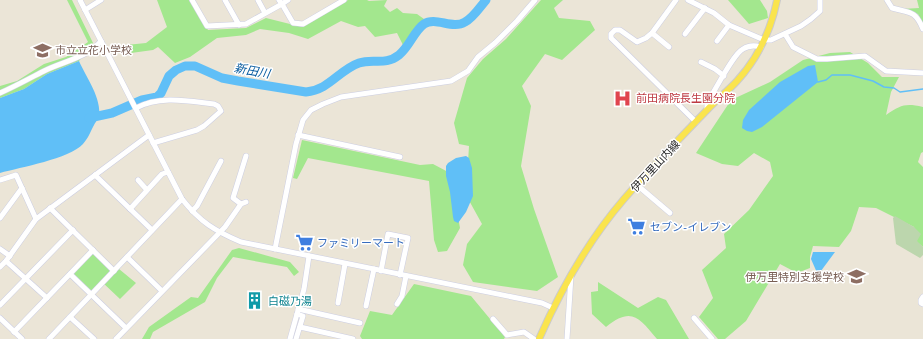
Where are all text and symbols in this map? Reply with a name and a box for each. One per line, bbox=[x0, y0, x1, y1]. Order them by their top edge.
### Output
school or university icon: 市立立花小学校 bbox=[32, 40, 52, 60]
place label: 市立立花小学校 bbox=[55, 44, 132, 56]
water label: 新田川 bbox=[233, 61, 273, 81]
hospital icon: 前田病院長生園分院 bbox=[613, 88, 633, 108]
place label: 前田病院長生園分院 bbox=[636, 92, 735, 104]
street label: 伊万里山内線 bbox=[628, 138, 682, 194]
supermarket icon: セブン-イレブン bbox=[627, 217, 647, 237]
place label: セブン-イレブン bbox=[650, 221, 731, 233]
supermarket icon: ファミリーマート bbox=[294, 233, 314, 253]
place label: ファミリーマート bbox=[317, 237, 405, 249]
school or university icon: 伊万里特別支援学校 bbox=[847, 267, 867, 287]
place label: 伊万里特別支援学校 bbox=[745, 271, 844, 283]
building icon: 白磁乃湯 bbox=[245, 291, 265, 311]
place label: 白磁乃湯 bbox=[268, 295, 312, 307]

